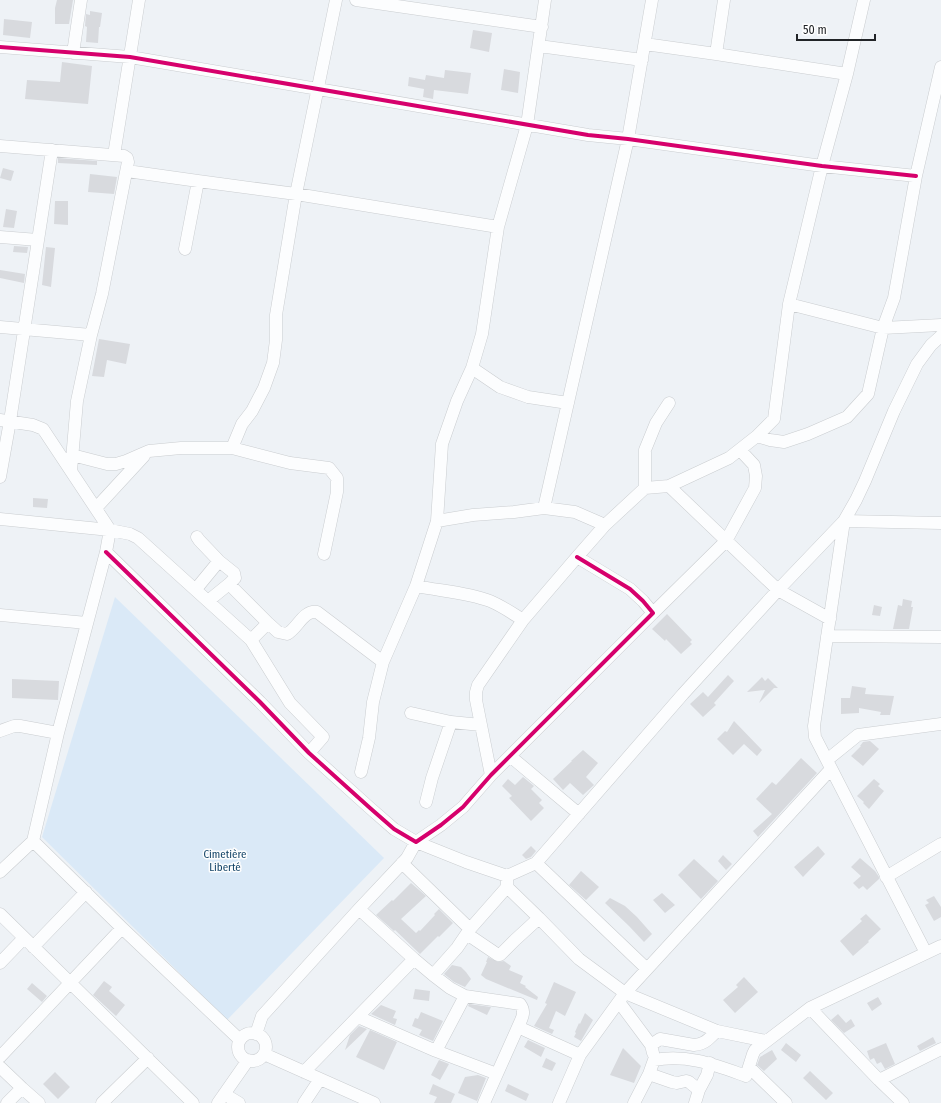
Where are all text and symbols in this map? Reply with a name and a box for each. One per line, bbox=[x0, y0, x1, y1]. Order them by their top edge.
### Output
scale bar bbox=[797, 16, 875, 42]
text: 50 m bbox=[803, 23, 827, 37]
park label: Cimetière Liberté bbox=[203, 848, 247, 874]

